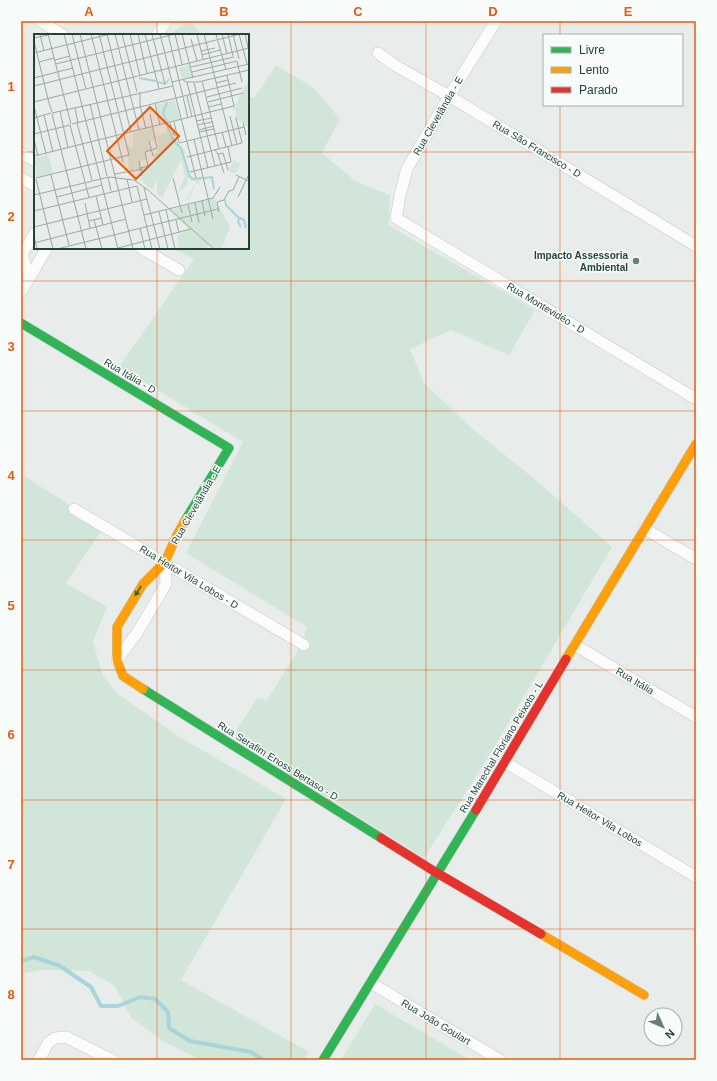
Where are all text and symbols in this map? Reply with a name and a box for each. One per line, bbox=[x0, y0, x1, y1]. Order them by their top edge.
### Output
text: A bbox=[84, 4, 94, 19]
text: B bbox=[219, 4, 229, 19]
text: C bbox=[353, 4, 363, 19]
text: D bbox=[488, 4, 498, 19]
text: E bbox=[624, 4, 633, 19]
inset map bbox=[34, 34, 249, 249]
legend bbox=[543, 34, 683, 106]
text: Livre bbox=[579, 43, 605, 57]
text: Lento bbox=[579, 63, 609, 77]
street label: Rua Clevelândia - E bbox=[411, 74, 465, 157]
text: 1 bbox=[7, 79, 15, 94]
text: Parado bbox=[579, 83, 618, 97]
street label: Rua São Francisco - D bbox=[491, 118, 583, 180]
text: 2 bbox=[7, 209, 15, 224]
place label: Impacto Assessoria Ambiental bbox=[534, 250, 628, 273]
marker: Impacto Assessoria Ambiental bbox=[631, 256, 641, 266]
street label: Rua Montevidéo - D bbox=[505, 280, 587, 336]
text: 3 bbox=[7, 339, 15, 354]
street label: Rua Itália - D bbox=[102, 356, 158, 396]
street label: Rua Clevelândia - E bbox=[169, 463, 223, 546]
text: 4 bbox=[7, 468, 15, 483]
street label: Rua Heitor Vila Lobos - D bbox=[138, 543, 240, 611]
one-way arrow bbox=[135, 585, 142, 597]
text: 5 bbox=[7, 598, 15, 613]
street label: Rua Itália bbox=[614, 665, 656, 697]
street label: Rua Marechal Floriano Peixoto - L bbox=[457, 679, 545, 815]
street label: Rua Serafim Enoss Bertaso - D bbox=[216, 719, 340, 803]
text: 6 bbox=[7, 727, 15, 742]
street label: Rua Heitor Vila Lobos bbox=[556, 789, 644, 849]
text: 7 bbox=[7, 857, 15, 872]
text: 8 bbox=[7, 987, 15, 1002]
street label: Rua João Goulart bbox=[400, 997, 473, 1047]
north arrow bbox=[643, 1007, 683, 1047]
text: N bbox=[663, 1027, 677, 1041]

